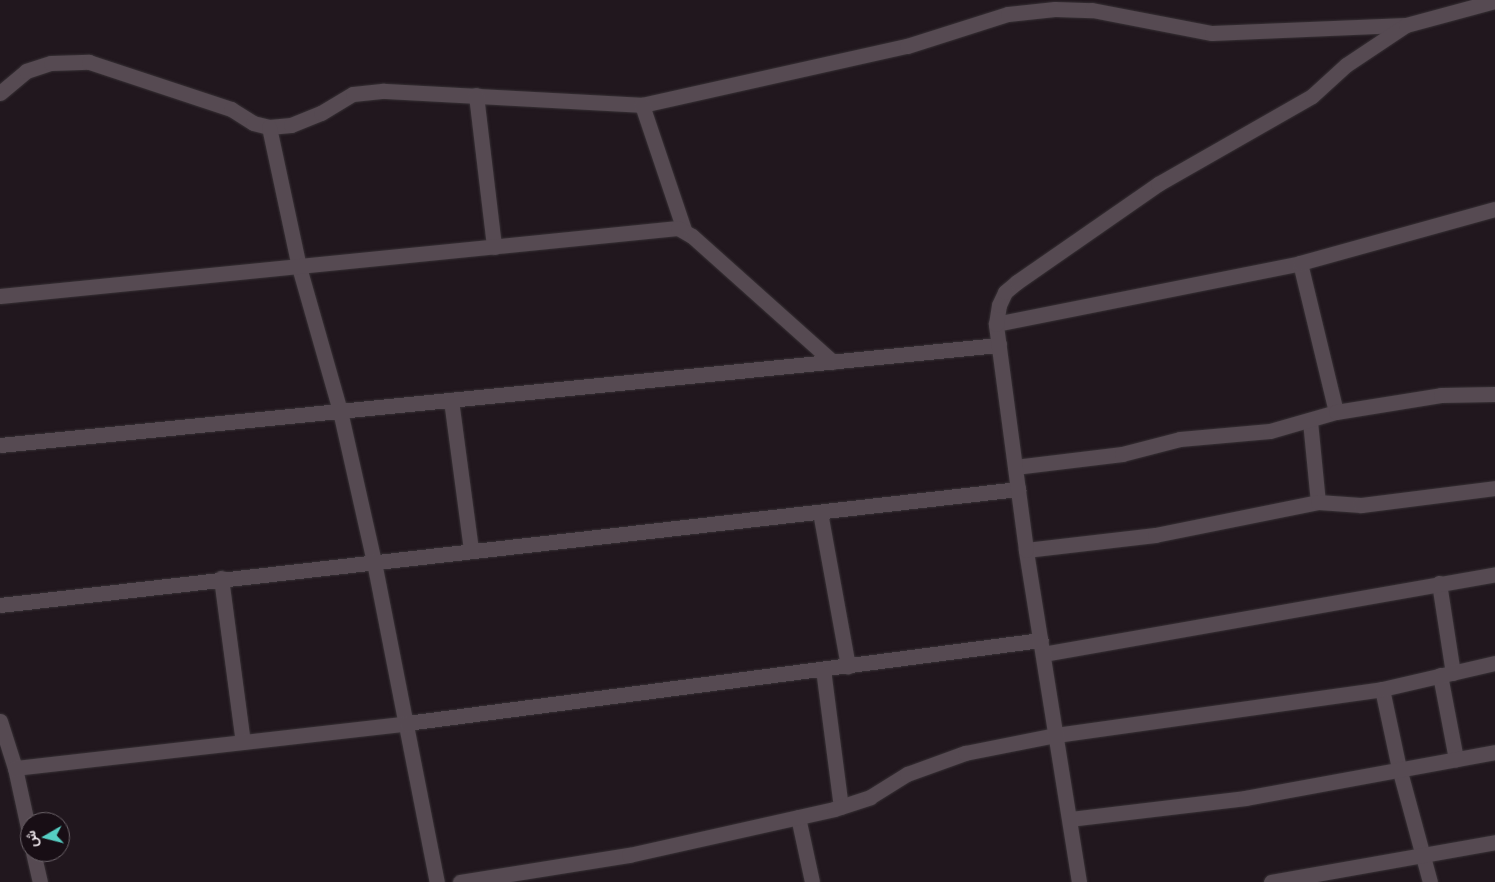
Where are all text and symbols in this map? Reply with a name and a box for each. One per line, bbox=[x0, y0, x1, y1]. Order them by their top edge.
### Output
north arrow bbox=[20, 812, 70, 862]
text: ش bbox=[21, 829, 41, 849]

